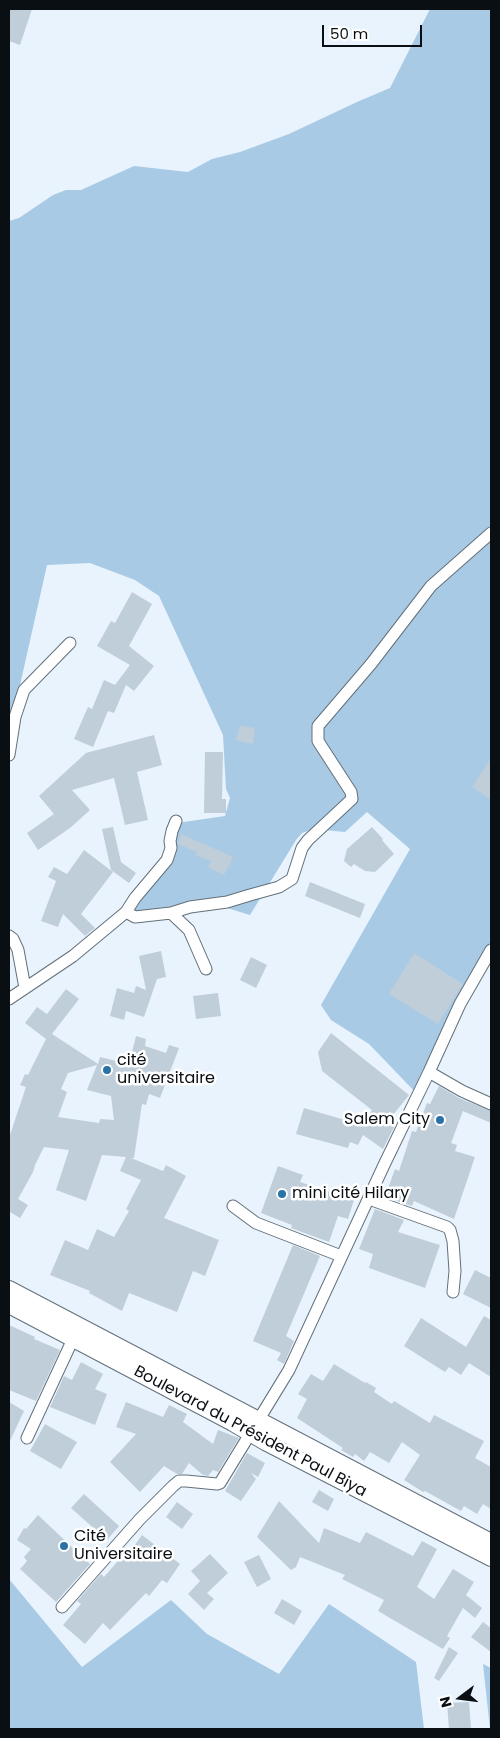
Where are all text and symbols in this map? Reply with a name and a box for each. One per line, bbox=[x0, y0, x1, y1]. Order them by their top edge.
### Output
scale bar bbox=[325, 15, 425, 47]
text: 50 m bbox=[330, 23, 368, 44]
place label: cité universitaire bbox=[117, 1051, 215, 1089]
marker: cité universitaire bbox=[101, 1064, 113, 1076]
place label: Salem City bbox=[344, 1110, 430, 1130]
marker: Salem City bbox=[434, 1114, 446, 1126]
place label: mini cité Hilary bbox=[292, 1184, 409, 1204]
marker: mini cité Hilary bbox=[276, 1188, 288, 1200]
street label: Boulevard du Président Paul Biya bbox=[130, 1362, 370, 1502]
place label: Cité Universitaire bbox=[74, 1527, 173, 1565]
marker: Cité Universitaire bbox=[58, 1540, 70, 1552]
north arrow bbox=[435, 1673, 485, 1723]
text: N bbox=[434, 1694, 457, 1710]

